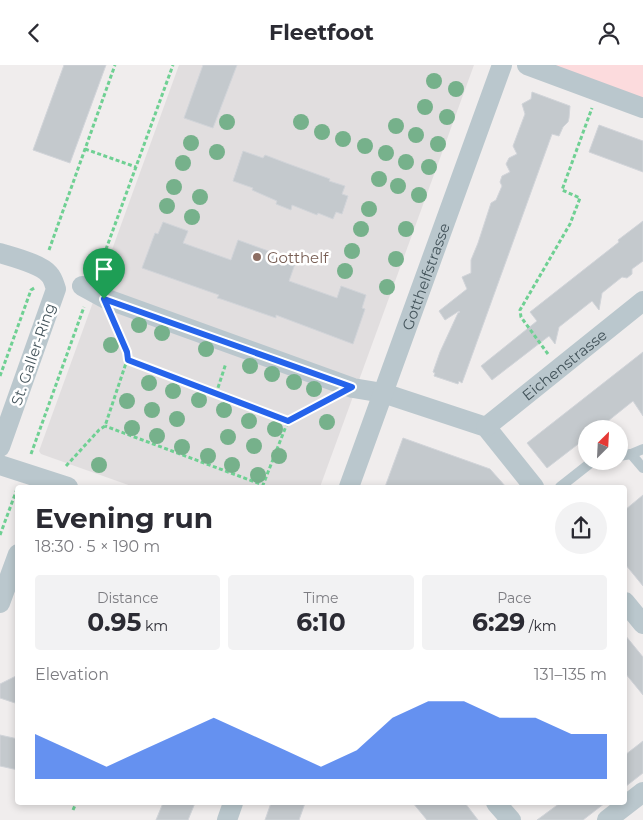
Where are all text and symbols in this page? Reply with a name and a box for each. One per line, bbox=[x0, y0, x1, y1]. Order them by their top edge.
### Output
icon: back bbox=[20, 19, 48, 47]
text: Fleetfoot bbox=[269, 19, 374, 46]
icon: person bbox=[595, 19, 623, 47]
street label: Gotthelfstrasse bbox=[397, 220, 453, 333]
pin bbox=[83, 248, 125, 299]
place label: Gotthelf bbox=[267, 248, 329, 267]
marker: Gotthelf bbox=[251, 251, 263, 263]
icon: arrive bbox=[90, 255, 118, 283]
street label: St. Galler-Ring bbox=[7, 300, 59, 408]
street label: Eichenstrasse bbox=[518, 325, 610, 404]
north arrow bbox=[578, 420, 628, 470]
map controls bbox=[578, 420, 628, 470]
text: Evening run bbox=[35, 501, 213, 535]
button: share bbox=[555, 502, 607, 554]
text: 18:30 · 5 × 190 m bbox=[35, 537, 160, 556]
text: Distance bbox=[97, 589, 158, 607]
text: Time bbox=[303, 589, 339, 607]
text: Pace bbox=[497, 589, 531, 607]
text: 0.95 bbox=[87, 607, 141, 637]
text: 6:10 bbox=[296, 607, 346, 637]
text: 6:29 bbox=[472, 607, 525, 637]
text: km bbox=[141, 617, 168, 635]
text: /km bbox=[525, 617, 557, 635]
text: Elevation bbox=[35, 665, 109, 684]
text: 131–135 m bbox=[534, 665, 607, 684]

